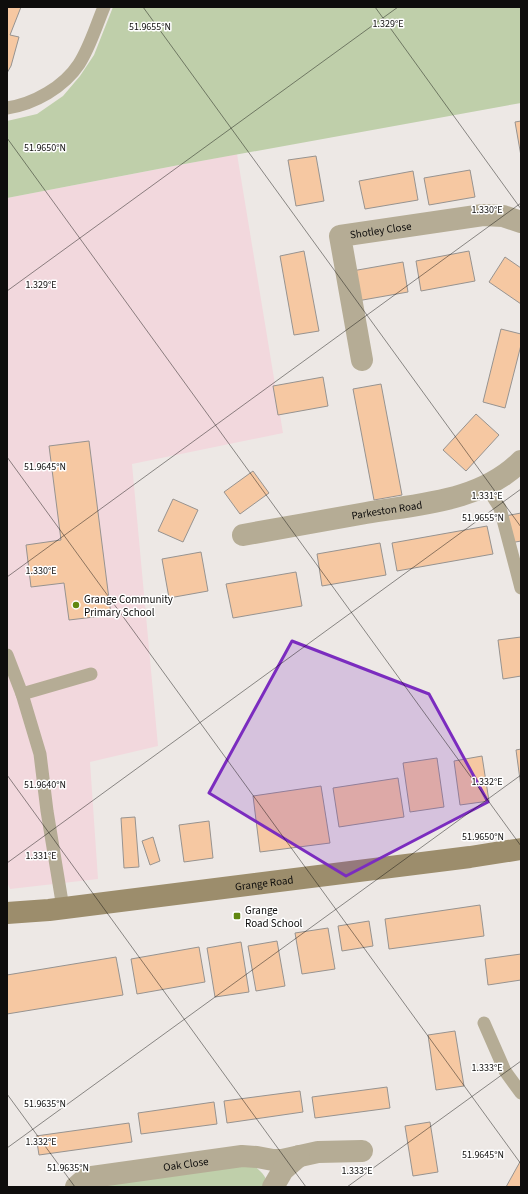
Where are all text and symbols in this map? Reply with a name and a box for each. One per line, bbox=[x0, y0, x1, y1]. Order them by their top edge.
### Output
text: 1.329°E bbox=[373, 17, 403, 31]
text: 51.9655°N bbox=[129, 20, 171, 34]
text: 51.9650°N bbox=[24, 141, 66, 155]
text: 1.330°E bbox=[472, 203, 502, 217]
street label: Shotley Close bbox=[349, 218, 413, 242]
text: 1.329°E bbox=[26, 278, 56, 292]
text: 51.9645°N bbox=[24, 460, 66, 474]
text: 1.331°E bbox=[472, 489, 502, 503]
street label: Parkeston Road bbox=[350, 497, 423, 523]
text: 51.9655°N bbox=[462, 511, 504, 525]
text: 1.330°E bbox=[26, 564, 56, 578]
place label: Grange Community Primary School bbox=[84, 592, 173, 620]
marker: Grange Community Primary School bbox=[71, 600, 81, 610]
text: 1.332°E bbox=[472, 775, 502, 789]
text: 51.9640°N bbox=[24, 778, 66, 792]
text: 51.9650°N bbox=[462, 830, 504, 844]
text: 1.331°E bbox=[26, 849, 56, 863]
street label: Grange Road bbox=[234, 872, 294, 894]
place label: Grange Road School bbox=[245, 903, 303, 931]
marker: Grange Road School bbox=[232, 911, 242, 921]
text: 1.333°E bbox=[472, 1061, 502, 1075]
text: 51.9635°N bbox=[24, 1097, 66, 1111]
text: 1.332°E bbox=[26, 1135, 56, 1149]
text: 51.9645°N bbox=[462, 1148, 504, 1162]
street label: Oak Close bbox=[162, 1153, 210, 1174]
text: 51.9635°N bbox=[47, 1161, 89, 1175]
text: 1.333°E bbox=[342, 1164, 372, 1178]

